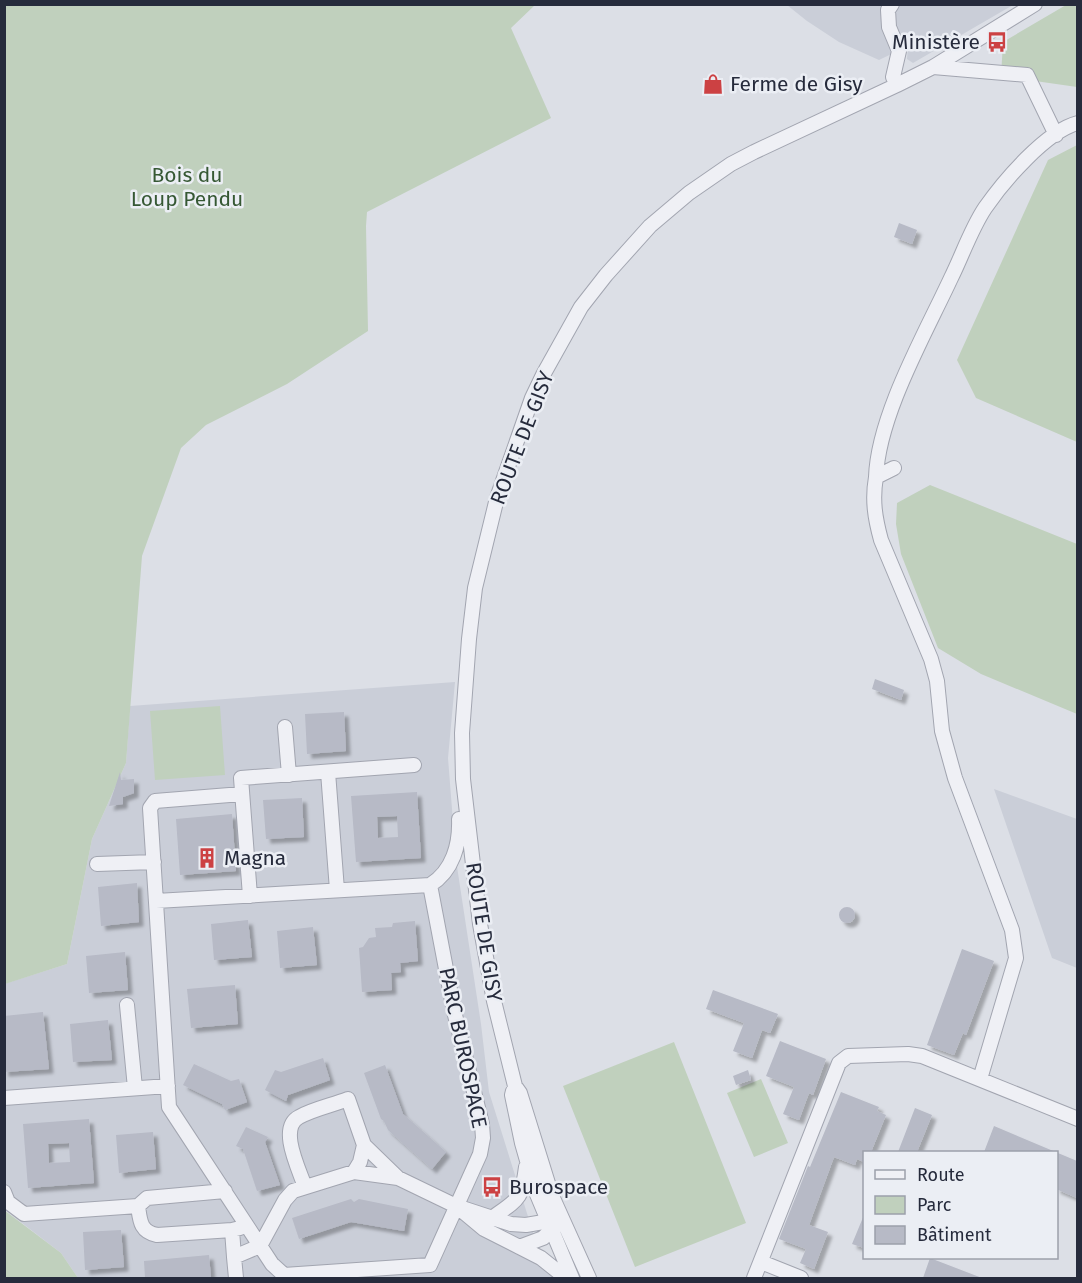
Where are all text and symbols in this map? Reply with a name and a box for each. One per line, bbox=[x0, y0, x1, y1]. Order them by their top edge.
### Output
place label: Ministère bbox=[892, 29, 980, 55]
bus stop icon: Ministère bbox=[985, 30, 1009, 54]
place label: Ferme de Gisy bbox=[730, 71, 863, 97]
shop icon: Ferme de Gisy bbox=[701, 72, 725, 96]
park label: Bois du Loup Pendu bbox=[131, 162, 243, 212]
street label: ROUTE DE GISY bbox=[485, 367, 560, 508]
place label: Magna bbox=[224, 845, 286, 871]
building icon: Magna bbox=[195, 846, 219, 870]
street label: ROUTE DE GISY bbox=[460, 860, 508, 1004]
street label: PARC BUROSPACE bbox=[433, 965, 493, 1131]
legend bbox=[863, 1151, 1058, 1259]
text: Route bbox=[917, 1164, 965, 1186]
place label: Burospace bbox=[509, 1174, 608, 1200]
bus stop icon: Burospace bbox=[480, 1175, 504, 1199]
text: Parc bbox=[917, 1194, 952, 1216]
text: Bâtiment bbox=[917, 1224, 992, 1246]

